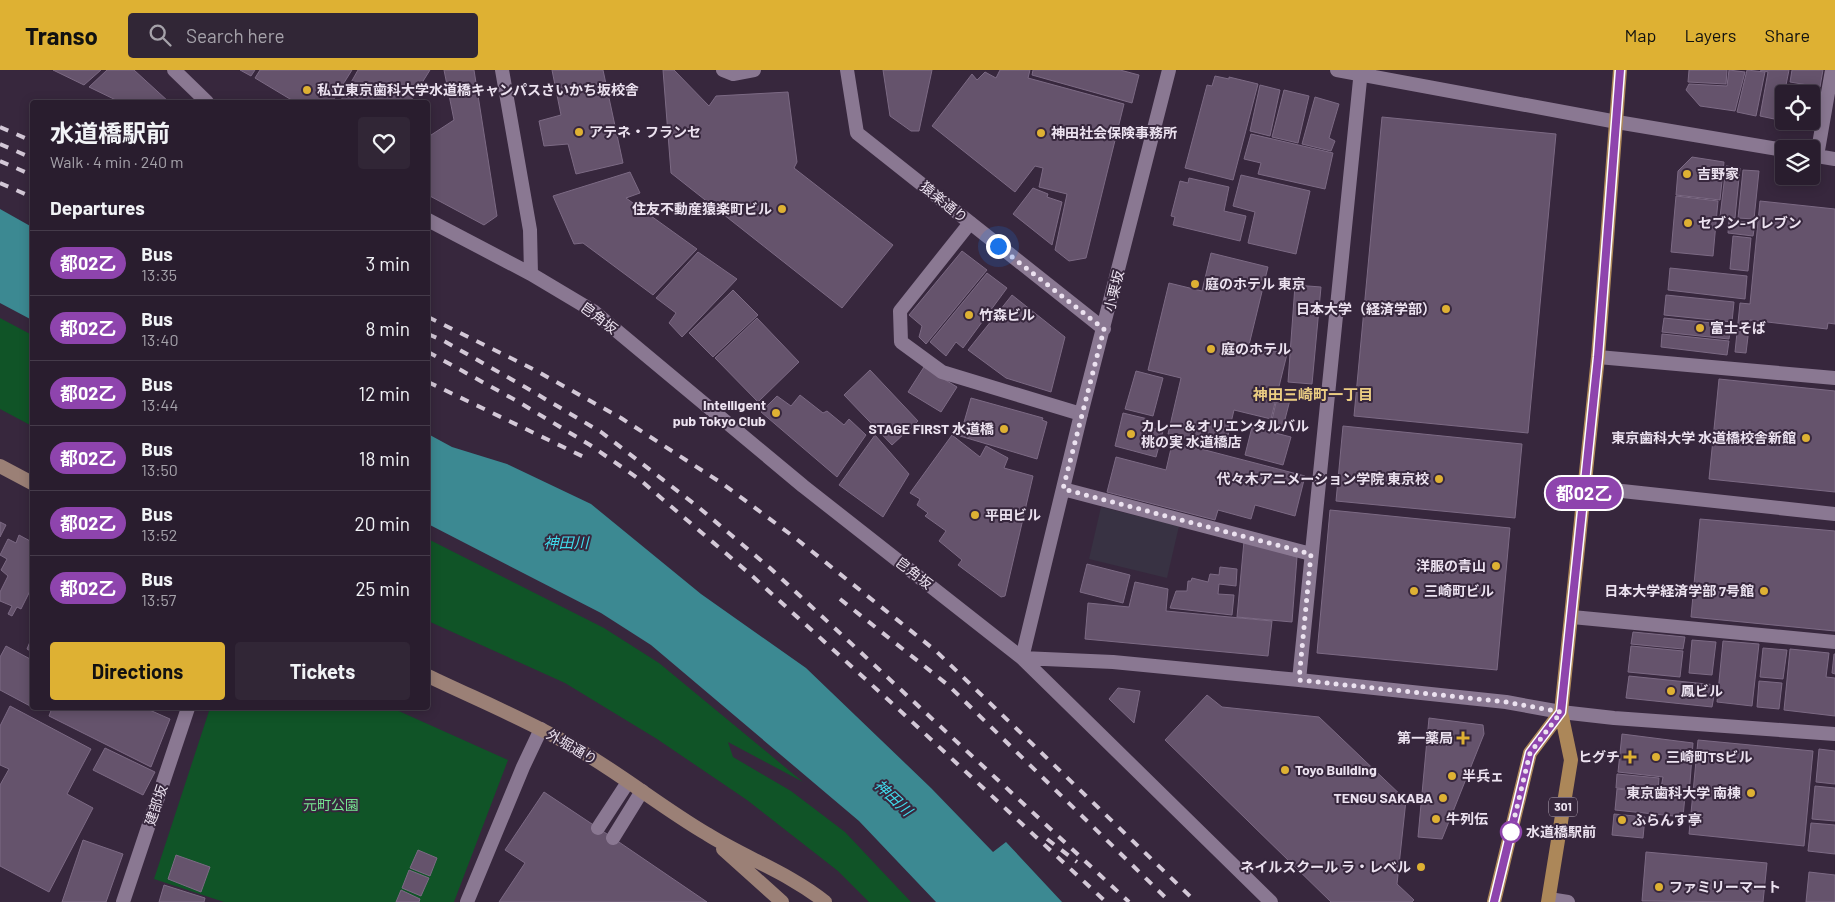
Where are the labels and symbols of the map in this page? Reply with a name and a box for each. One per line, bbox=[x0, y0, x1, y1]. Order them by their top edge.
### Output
place label: 私立東京歯科大学水道橋キャンパスさいかち坂校舎 bbox=[317, 81, 639, 98]
marker: 私立東京歯科大学水道橋キャンパスさいかち坂校舎 bbox=[301, 84, 313, 96]
place label: アテネ・フランセ bbox=[589, 123, 701, 140]
place label: 神田社会保険事務所 bbox=[1051, 124, 1177, 141]
marker: アテネ・フランセ bbox=[573, 126, 585, 138]
marker: 神田社会保険事務所 bbox=[1035, 127, 1047, 139]
place label: 吉野家 bbox=[1697, 165, 1739, 182]
marker: 吉野家 bbox=[1681, 168, 1693, 180]
street label: 猿楽通り bbox=[917, 177, 971, 226]
place label: 住友不動産猿楽町ビル bbox=[632, 200, 772, 217]
marker: 住友不動産猿楽町ビル bbox=[776, 203, 788, 215]
place label: セブン-イレブン bbox=[1698, 214, 1802, 231]
marker: セブン-イレブン bbox=[1682, 217, 1694, 229]
your location bbox=[986, 234, 1011, 259]
street label: 小栗坂 bbox=[1100, 268, 1127, 313]
place label: 庭のホテル 東京 bbox=[1205, 275, 1306, 292]
marker: 庭のホテル 東京 bbox=[1189, 278, 1201, 290]
street label: 皀角坂 bbox=[577, 298, 621, 337]
place label: 日本大学（経済学部） bbox=[1296, 300, 1436, 317]
marker: 日本大学（経済学部） bbox=[1440, 303, 1452, 315]
place label: 竹森ビル bbox=[979, 306, 1035, 323]
marker: 竹森ビル bbox=[963, 309, 975, 321]
place label: 富士そば bbox=[1710, 319, 1766, 336]
marker: 富士そば bbox=[1694, 322, 1706, 334]
place label: 庭のホテル bbox=[1221, 340, 1291, 357]
marker: 庭のホテル bbox=[1205, 343, 1217, 355]
district label: 神田三崎町一丁目 bbox=[1252, 385, 1373, 403]
place label: Intelligent pub Tokyo Club bbox=[673, 396, 766, 429]
marker: Intelligent pub Tokyo Club bbox=[770, 407, 782, 419]
place label: カレー＆オリエンタルバル 桃の実 水道橋店 bbox=[1141, 417, 1309, 450]
place label: STAGE FIRST 水道橋 bbox=[869, 420, 994, 437]
marker: STAGE FIRST 水道橋 bbox=[998, 423, 1010, 435]
marker: カレー＆オリエンタルバル 桃の実 水道橋店 bbox=[1125, 428, 1137, 440]
place label: 東京歯科大学 水道橋校舎新館 bbox=[1611, 429, 1796, 446]
marker: 東京歯科大学 水道橋校舎新館 bbox=[1800, 432, 1812, 444]
place label: 代々木アニメーション学院 東京校 bbox=[1216, 470, 1429, 487]
marker: 代々木アニメーション学院 東京校 bbox=[1433, 473, 1445, 485]
line badge: 都02乙 bbox=[1549, 477, 1619, 509]
place label: 平田ビル bbox=[985, 506, 1041, 523]
marker: 平田ビル bbox=[969, 509, 981, 521]
water label: 神田川 bbox=[543, 533, 590, 551]
street label: 皀角坂 bbox=[893, 553, 936, 592]
place label: 洋服の青山 bbox=[1416, 557, 1486, 574]
marker: 洋服の青山 bbox=[1490, 560, 1502, 572]
place label: 三崎町ビル bbox=[1424, 582, 1494, 599]
place label: 日本大学経済学部 7号館 bbox=[1604, 582, 1754, 599]
marker: 三崎町ビル bbox=[1408, 585, 1420, 597]
marker: 日本大学経済学部 7号館 bbox=[1758, 585, 1770, 597]
place label: 鳳ビル bbox=[1681, 682, 1723, 699]
marker: 鳳ビル bbox=[1665, 685, 1677, 697]
street label: 外堀通り bbox=[544, 725, 601, 768]
place label: 第一薬局 bbox=[1397, 729, 1453, 746]
marker: 第一薬局 bbox=[1457, 732, 1469, 744]
place label: ヒグチ bbox=[1578, 748, 1620, 765]
place label: 三崎町TSビル bbox=[1666, 748, 1752, 765]
marker: ヒグチ bbox=[1624, 751, 1636, 763]
marker: 三崎町TSビル bbox=[1650, 751, 1662, 763]
place label: Toyo Building bbox=[1295, 761, 1377, 778]
marker: Toyo Building bbox=[1279, 764, 1291, 776]
place label: 半兵ェ bbox=[1462, 767, 1504, 784]
marker: 半兵ェ bbox=[1446, 770, 1458, 782]
water label: 神田川 bbox=[871, 775, 918, 821]
street label: 建部坂 bbox=[141, 782, 170, 827]
place label: 東京歯科大学 南棟 bbox=[1626, 784, 1741, 801]
marker: 東京歯科大学 南棟 bbox=[1745, 787, 1757, 799]
place label: TENGU SAKABA bbox=[1334, 789, 1434, 806]
marker: TENGU SAKABA bbox=[1437, 792, 1449, 804]
park label: 元町公園 bbox=[303, 796, 359, 813]
road number: 301 bbox=[1549, 798, 1577, 816]
place label: 牛列伝 bbox=[1446, 810, 1488, 827]
place label: ふらんす亭 bbox=[1632, 811, 1702, 828]
marker: 牛列伝 bbox=[1430, 813, 1442, 825]
marker: ふらんす亭 bbox=[1616, 814, 1628, 826]
marker: 水道橋駅前 bbox=[1500, 821, 1522, 843]
place label: 水道橋駅前 bbox=[1526, 823, 1596, 840]
place label: ネイルスクール ラ・レベル bbox=[1240, 858, 1411, 875]
marker: ネイルスクール ラ・レベル bbox=[1415, 861, 1427, 873]
place label: ファミリーマート bbox=[1669, 878, 1781, 895]
marker: ファミリーマート bbox=[1653, 881, 1665, 893]

